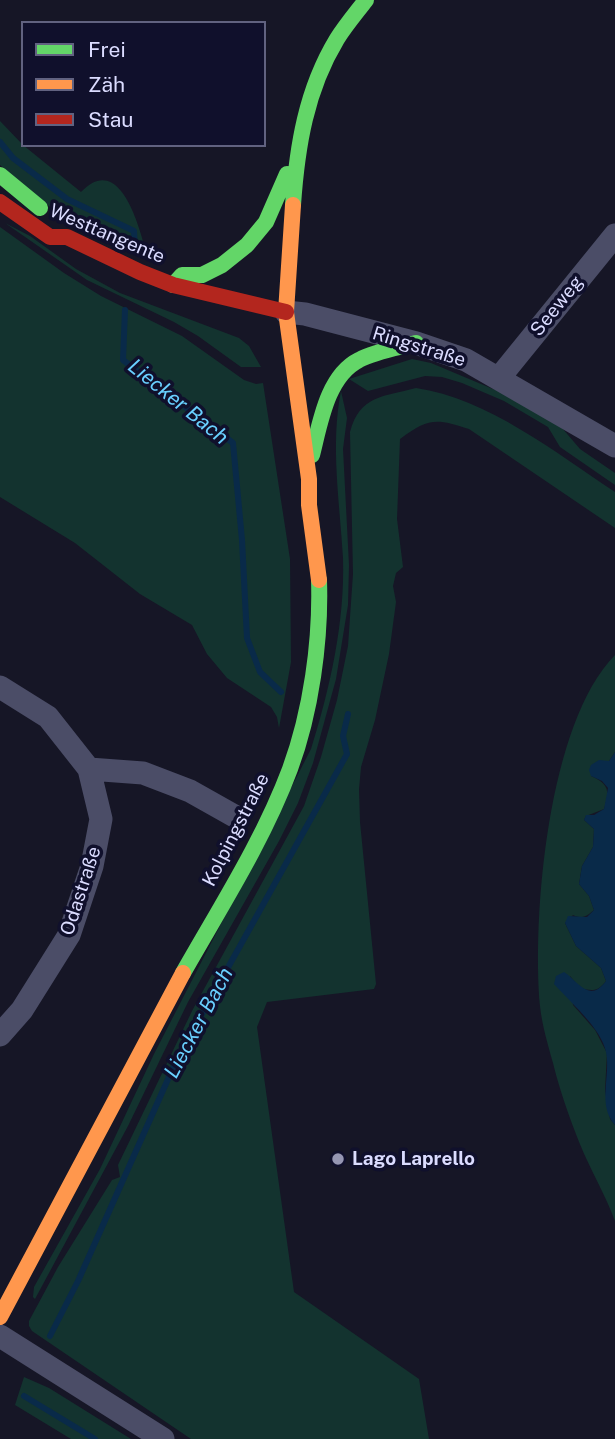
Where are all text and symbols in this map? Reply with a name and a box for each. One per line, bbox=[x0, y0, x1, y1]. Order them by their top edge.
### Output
legend bbox=[21, 21, 266, 147]
text: Frei bbox=[88, 37, 126, 62]
text: Zäh bbox=[88, 72, 125, 97]
text: Stau bbox=[88, 107, 134, 132]
street label: Westtangente bbox=[46, 199, 168, 269]
street label: Seeweg bbox=[526, 271, 588, 341]
street label: Ringstraße bbox=[370, 322, 468, 372]
water label: Liecker Bach bbox=[123, 354, 233, 450]
street label: Kolpingstraße bbox=[198, 770, 274, 890]
street label: Odastraße bbox=[56, 844, 106, 938]
water label: Liecker Bach bbox=[159, 963, 239, 1083]
place label: Lago Laprello bbox=[352, 1148, 475, 1170]
marker: Lago Laprello bbox=[330, 1151, 346, 1167]

